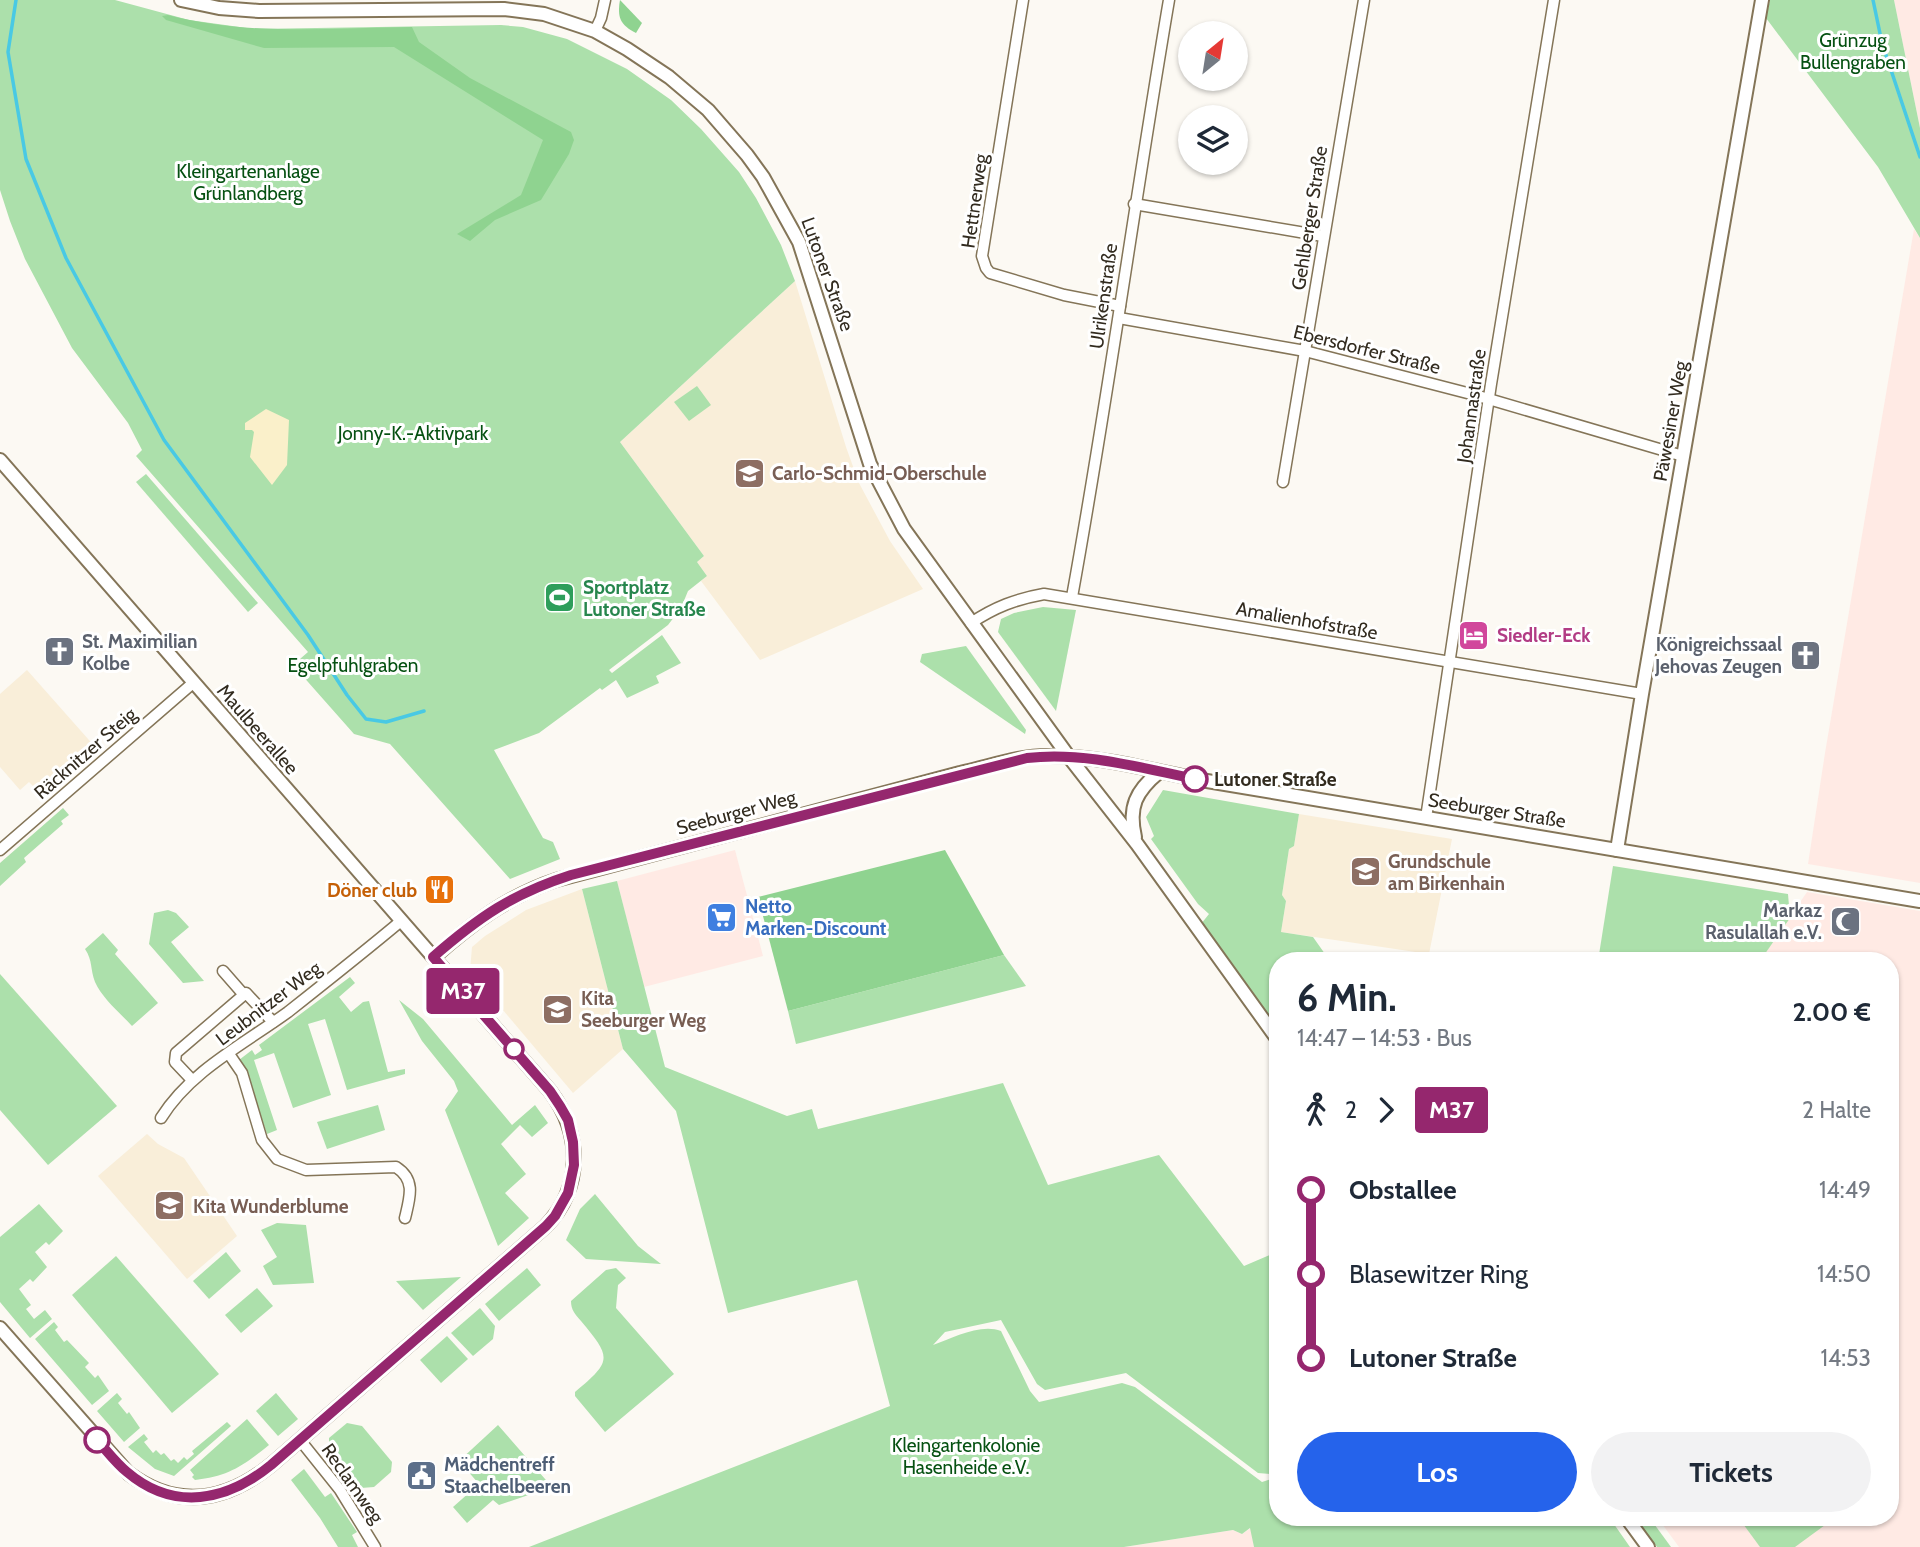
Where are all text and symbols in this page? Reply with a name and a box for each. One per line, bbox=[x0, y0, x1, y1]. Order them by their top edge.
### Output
north arrow bbox=[1178, 21, 1248, 91]
map controls bbox=[1178, 21, 1248, 175]
park label: Grünzug Bullengraben bbox=[1800, 29, 1906, 74]
button: layers bbox=[1178, 105, 1248, 175]
street label: Gehlberger Straße bbox=[1287, 144, 1332, 292]
street label: Hettnerweg bbox=[957, 152, 993, 250]
park label: Kleingartenanlage Grünlandberg bbox=[176, 160, 320, 205]
street label: Lutoner Straße bbox=[796, 214, 859, 335]
street label: Ulrikenstraße bbox=[1085, 242, 1122, 350]
street label: Ebersdorfer Straße bbox=[1291, 320, 1443, 379]
street label: Johannastraße bbox=[1452, 347, 1491, 465]
street label: Päwesiner Weg bbox=[1649, 359, 1692, 483]
park label: Jonny-K.-Aktivpark bbox=[337, 422, 489, 445]
school or university icon: Carlo-Schmid-Oberschule bbox=[732, 456, 766, 490]
place label: Carlo-Schmid-Oberschule bbox=[772, 462, 987, 485]
place label: Sportplatz Lutoner Straße bbox=[583, 576, 706, 621]
sports icon: Sportplatz Lutoner Straße bbox=[543, 581, 577, 615]
street label: Amalienhofstraße bbox=[1234, 597, 1380, 644]
hotel icon: Siedler-Eck bbox=[1457, 618, 1491, 652]
place label: Siedler-Eck bbox=[1497, 624, 1591, 647]
place label: St. Maximilian Kolbe bbox=[82, 630, 197, 675]
place label: Königreichssaal Jehovas Zeugen bbox=[1654, 633, 1782, 678]
church icon: St. Maximilian Kolbe bbox=[42, 635, 76, 669]
church icon: Königreichssaal Jehovas Zeugen bbox=[1788, 638, 1822, 672]
park label: Egelpfuhlgraben bbox=[288, 654, 418, 677]
street label: Maulbeerallee bbox=[212, 679, 303, 779]
street label: Räcknitzer Steig bbox=[30, 702, 141, 804]
marker: Lutoner Straße bbox=[1182, 766, 1208, 792]
place label: Lutoner Straße bbox=[1214, 768, 1337, 791]
street label: Seeburger Weg bbox=[674, 785, 799, 839]
street label: Seeburger Straße bbox=[1426, 788, 1568, 833]
place label: Grundschule am Birkenhain bbox=[1388, 850, 1505, 895]
school or university icon: Grundschule am Birkenhain bbox=[1348, 855, 1382, 889]
restaurant icon: Döner club bbox=[423, 873, 457, 907]
place label: Döner club bbox=[327, 879, 417, 902]
place label: Netto Marken-Discount bbox=[745, 895, 887, 940]
place label: Markaz Rasulallah e.V. bbox=[1705, 899, 1822, 944]
supermarket icon: Netto Marken-Discount bbox=[705, 900, 739, 934]
mosque icon: Markaz Rasulallah e.V. bbox=[1828, 904, 1862, 938]
street label: Leubnitzer Weg bbox=[211, 956, 326, 1050]
line badge: M37 bbox=[423, 968, 503, 1014]
text: 6 Min. bbox=[1297, 974, 1397, 1021]
text: M37 bbox=[440, 976, 486, 1005]
place label: Kita Seeburger Weg bbox=[581, 987, 706, 1032]
school or university icon: Kita Seeburger Weg bbox=[541, 992, 575, 1026]
text: 2.00 € bbox=[1792, 996, 1871, 1028]
text: 14:47 – 14:53 · Bus bbox=[1297, 1024, 1472, 1052]
unlabelled marker bbox=[504, 1039, 524, 1059]
icon: walk bbox=[1297, 1091, 1335, 1129]
icon: forward bbox=[1367, 1091, 1405, 1129]
text: M37 bbox=[1429, 1095, 1474, 1124]
text: 2 bbox=[1345, 1096, 1357, 1124]
text: 2 Halte bbox=[1802, 1096, 1871, 1124]
text: Obstallee bbox=[1349, 1174, 1457, 1206]
text: 14:49 bbox=[1819, 1176, 1871, 1204]
school or university icon: Kita Wunderblume bbox=[153, 1189, 187, 1223]
place label: Kita Wunderblume bbox=[193, 1195, 349, 1218]
text: Blasewitzer Ring bbox=[1349, 1258, 1528, 1290]
text: 14:50 bbox=[1817, 1260, 1871, 1288]
text: Lutoner Straße bbox=[1349, 1342, 1517, 1374]
text: 14:53 bbox=[1821, 1344, 1871, 1372]
unlabelled marker bbox=[84, 1427, 110, 1453]
button: Los bbox=[1297, 1432, 1577, 1512]
button: Tickets bbox=[1591, 1432, 1871, 1512]
park label: Kleingartenkolonie Hasenheide e.V. bbox=[892, 1434, 1041, 1479]
street label: Reclamweg bbox=[317, 1439, 389, 1528]
place label: Mädchentreff Staachelbeeren bbox=[444, 1453, 571, 1498]
public building icon: Mädchentreff Staachelbeeren bbox=[404, 1458, 438, 1492]

